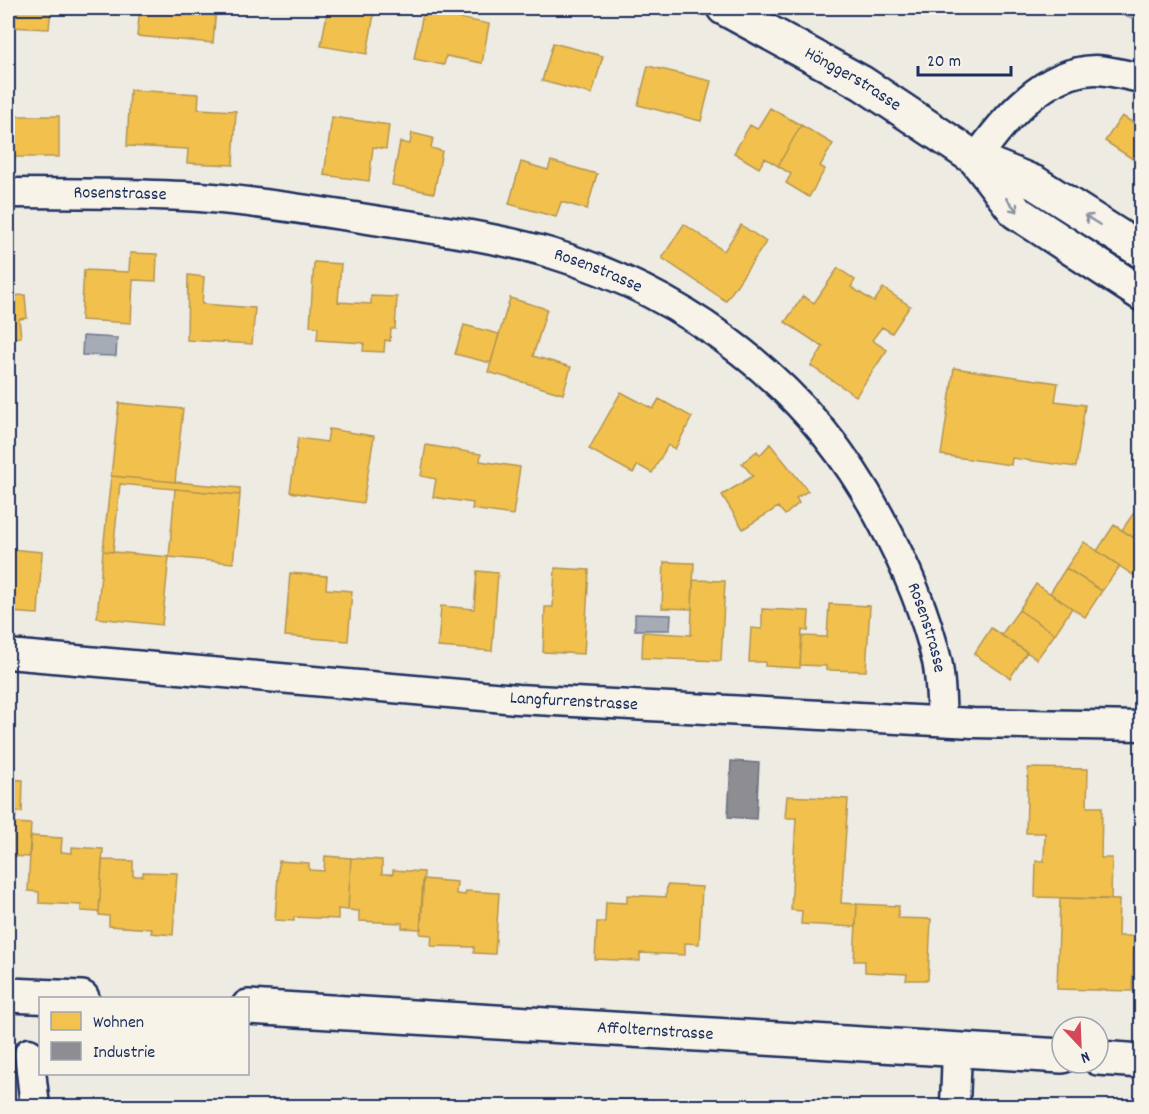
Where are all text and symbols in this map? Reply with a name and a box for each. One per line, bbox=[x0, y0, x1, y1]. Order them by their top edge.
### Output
scale bar bbox=[918, 39, 1011, 77]
street label: Hönggerstrasse bbox=[800, 41, 906, 118]
text: 20 m bbox=[927, 50, 961, 75]
street label: Rosenstrasse bbox=[73, 181, 167, 208]
one-way arrow bbox=[1005, 197, 1018, 213]
one-way arrow bbox=[1084, 213, 1101, 225]
street label: Rosenstrasse bbox=[551, 242, 646, 300]
street label: Rosenstrasse bbox=[900, 579, 951, 674]
street label: Langfurrenstrasse bbox=[509, 686, 639, 718]
legend bbox=[39, 997, 249, 1075]
text: Wohnen bbox=[93, 1011, 144, 1036]
north arrow bbox=[1050, 1015, 1110, 1075]
street label: Affolternstrasse bbox=[596, 1016, 714, 1047]
text: Industrie bbox=[93, 1041, 155, 1066]
text: N bbox=[1077, 1044, 1093, 1069]

